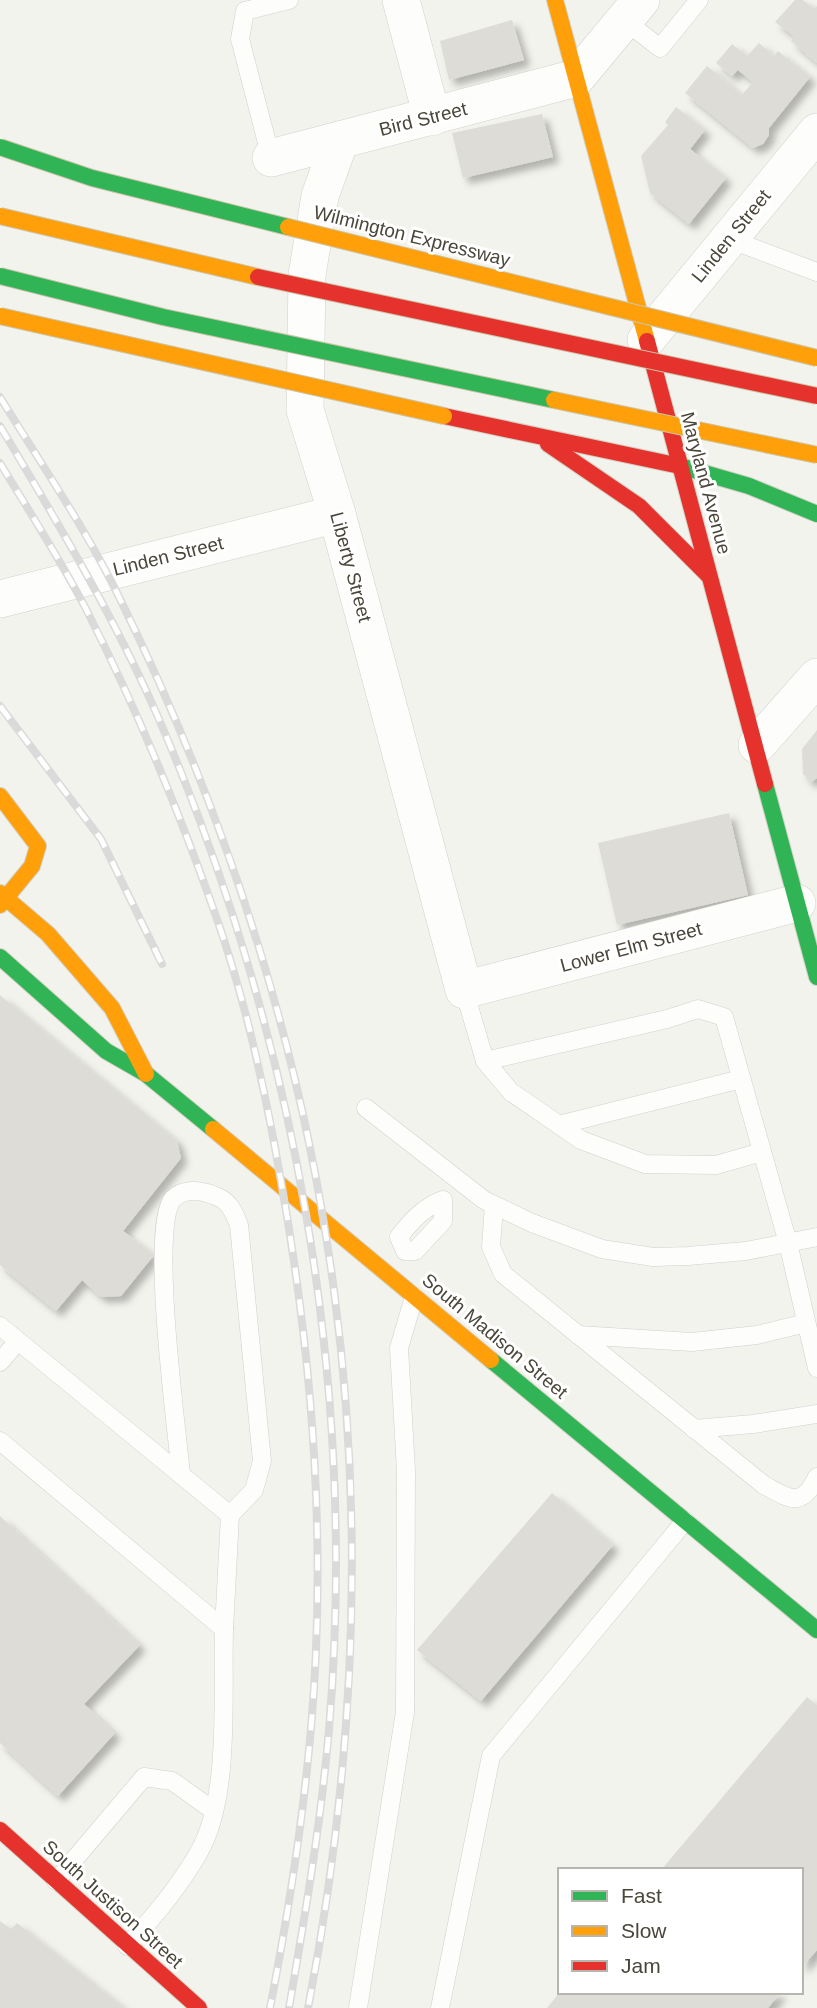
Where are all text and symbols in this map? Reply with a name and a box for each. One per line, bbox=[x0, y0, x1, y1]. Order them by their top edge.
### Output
street label: Bird Street bbox=[377, 98, 470, 140]
street label: Linden Street bbox=[687, 185, 775, 287]
street label: Wilmington Expressway bbox=[312, 201, 513, 271]
street label: Maryland Avenue bbox=[677, 410, 735, 556]
street label: Liberty Street bbox=[326, 510, 376, 625]
street label: Linden Street bbox=[111, 532, 226, 580]
street label: Lower Elm Street bbox=[558, 918, 705, 976]
street label: South Madison Street bbox=[418, 1269, 572, 1403]
street label: South Justison Street bbox=[39, 1836, 188, 1973]
legend bbox=[558, 1868, 803, 1994]
text: Fast bbox=[621, 1884, 662, 1907]
text: Slow bbox=[621, 1919, 667, 1942]
text: Jam bbox=[621, 1954, 661, 1977]

